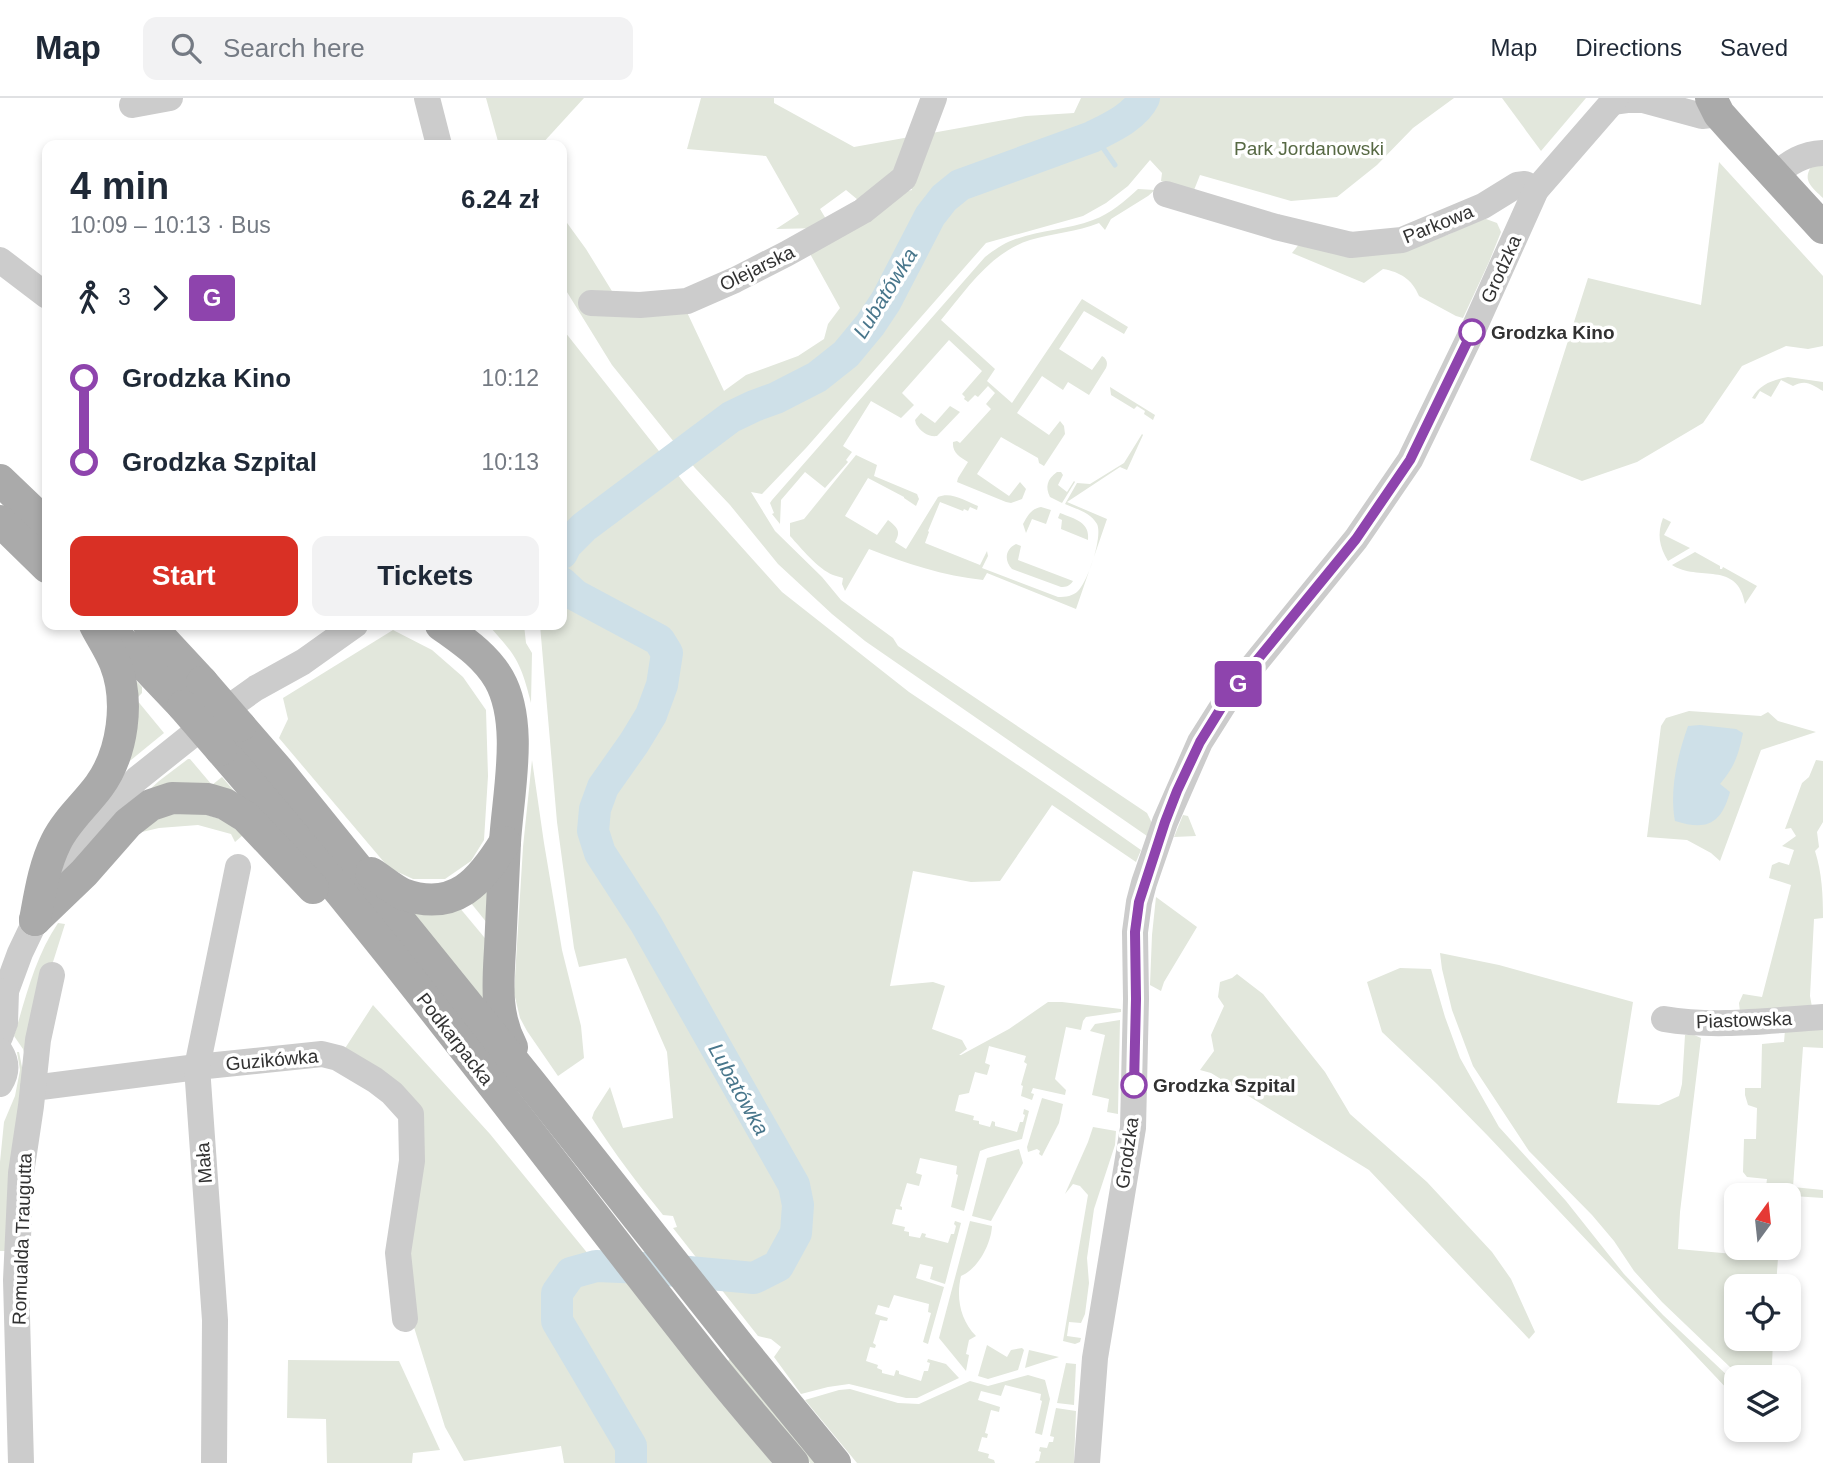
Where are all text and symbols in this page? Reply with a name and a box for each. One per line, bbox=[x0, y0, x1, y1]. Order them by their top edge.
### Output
search box bbox=[143, 17, 633, 80]
text: Map bbox=[35, 29, 101, 66]
icon: search bbox=[167, 29, 205, 67]
text: Search here bbox=[223, 33, 365, 63]
text: Map bbox=[1491, 34, 1537, 61]
text: Directions bbox=[1575, 34, 1682, 61]
text: Saved bbox=[1720, 34, 1788, 61]
park label: Park Jordanowski bbox=[1234, 138, 1384, 159]
text: 4 min bbox=[70, 165, 169, 207]
text: 6.24 zł bbox=[461, 184, 539, 214]
street label: Parkowa bbox=[1400, 200, 1477, 248]
text: 10:09 – 10:13 · Bus bbox=[70, 212, 271, 238]
street label: Grodzka bbox=[1477, 232, 1525, 306]
street label: Olejarska bbox=[716, 241, 798, 295]
water label: Lubatówka bbox=[848, 244, 922, 342]
icon: walk bbox=[70, 279, 108, 317]
icon: forward bbox=[141, 279, 179, 317]
text: 3 bbox=[118, 284, 131, 310]
text: G bbox=[203, 284, 221, 311]
marker: Grodzka Kino bbox=[1459, 319, 1485, 345]
place label: Grodzka Kino bbox=[1491, 322, 1615, 343]
text: Grodzka Kino bbox=[122, 363, 291, 393]
text: 10:12 bbox=[481, 365, 539, 391]
text: Grodzka Szpital bbox=[122, 447, 317, 477]
text: 10:13 bbox=[481, 449, 539, 475]
button: Start bbox=[70, 536, 298, 616]
button: Tickets bbox=[312, 536, 539, 616]
line badge: G bbox=[1215, 661, 1261, 707]
text: G bbox=[1229, 670, 1247, 697]
street label: Podkarpacka bbox=[413, 989, 498, 1089]
street label: Piastowska bbox=[1696, 1008, 1793, 1032]
water label: Lubatówka bbox=[704, 1039, 774, 1139]
street label: Guzikówka bbox=[225, 1045, 320, 1075]
marker: Grodzka Szpital bbox=[1121, 1072, 1147, 1098]
place label: Grodzka Szpital bbox=[1153, 1075, 1296, 1096]
street label: Grodzka bbox=[1112, 1116, 1142, 1190]
street label: Mała bbox=[192, 1141, 216, 1184]
street label: Romualda Traugutta bbox=[9, 1152, 36, 1325]
north arrow bbox=[1724, 1183, 1801, 1260]
map controls bbox=[1724, 1183, 1801, 1442]
button: locate bbox=[1724, 1274, 1801, 1351]
button: layers bbox=[1724, 1365, 1801, 1442]

